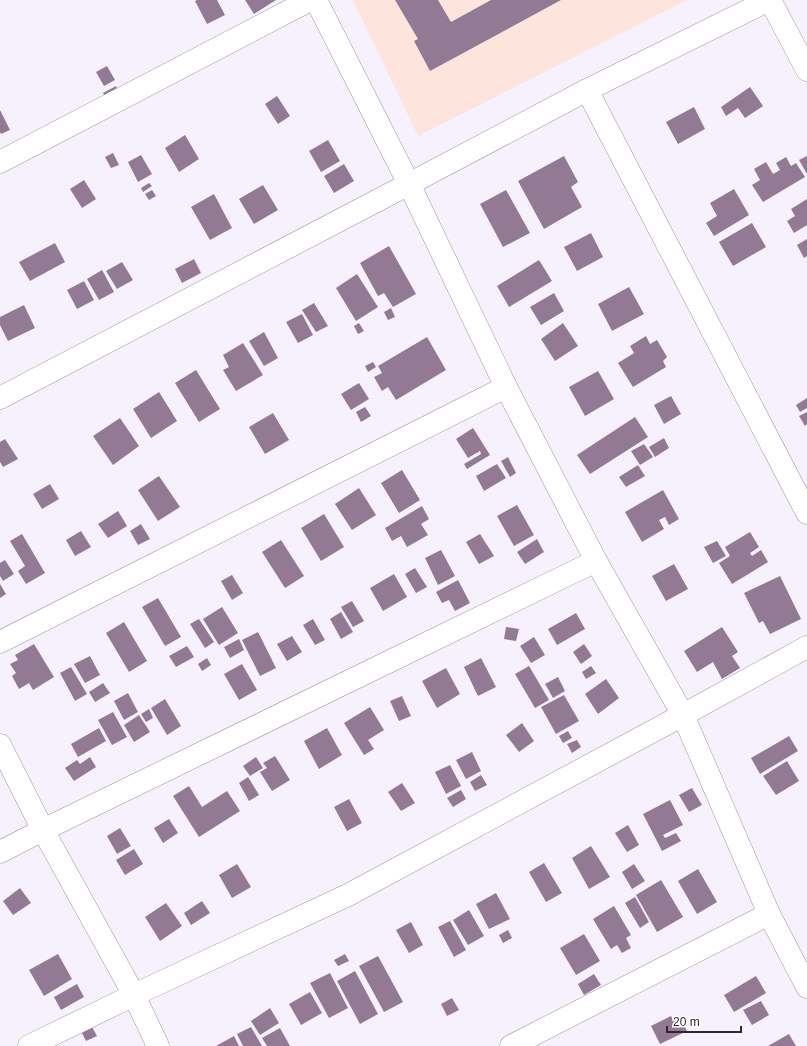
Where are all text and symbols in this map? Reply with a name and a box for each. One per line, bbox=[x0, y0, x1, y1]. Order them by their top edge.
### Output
scale bar bbox=[667, 1008, 741, 1034]
text: 20 m bbox=[673, 1015, 700, 1029]

